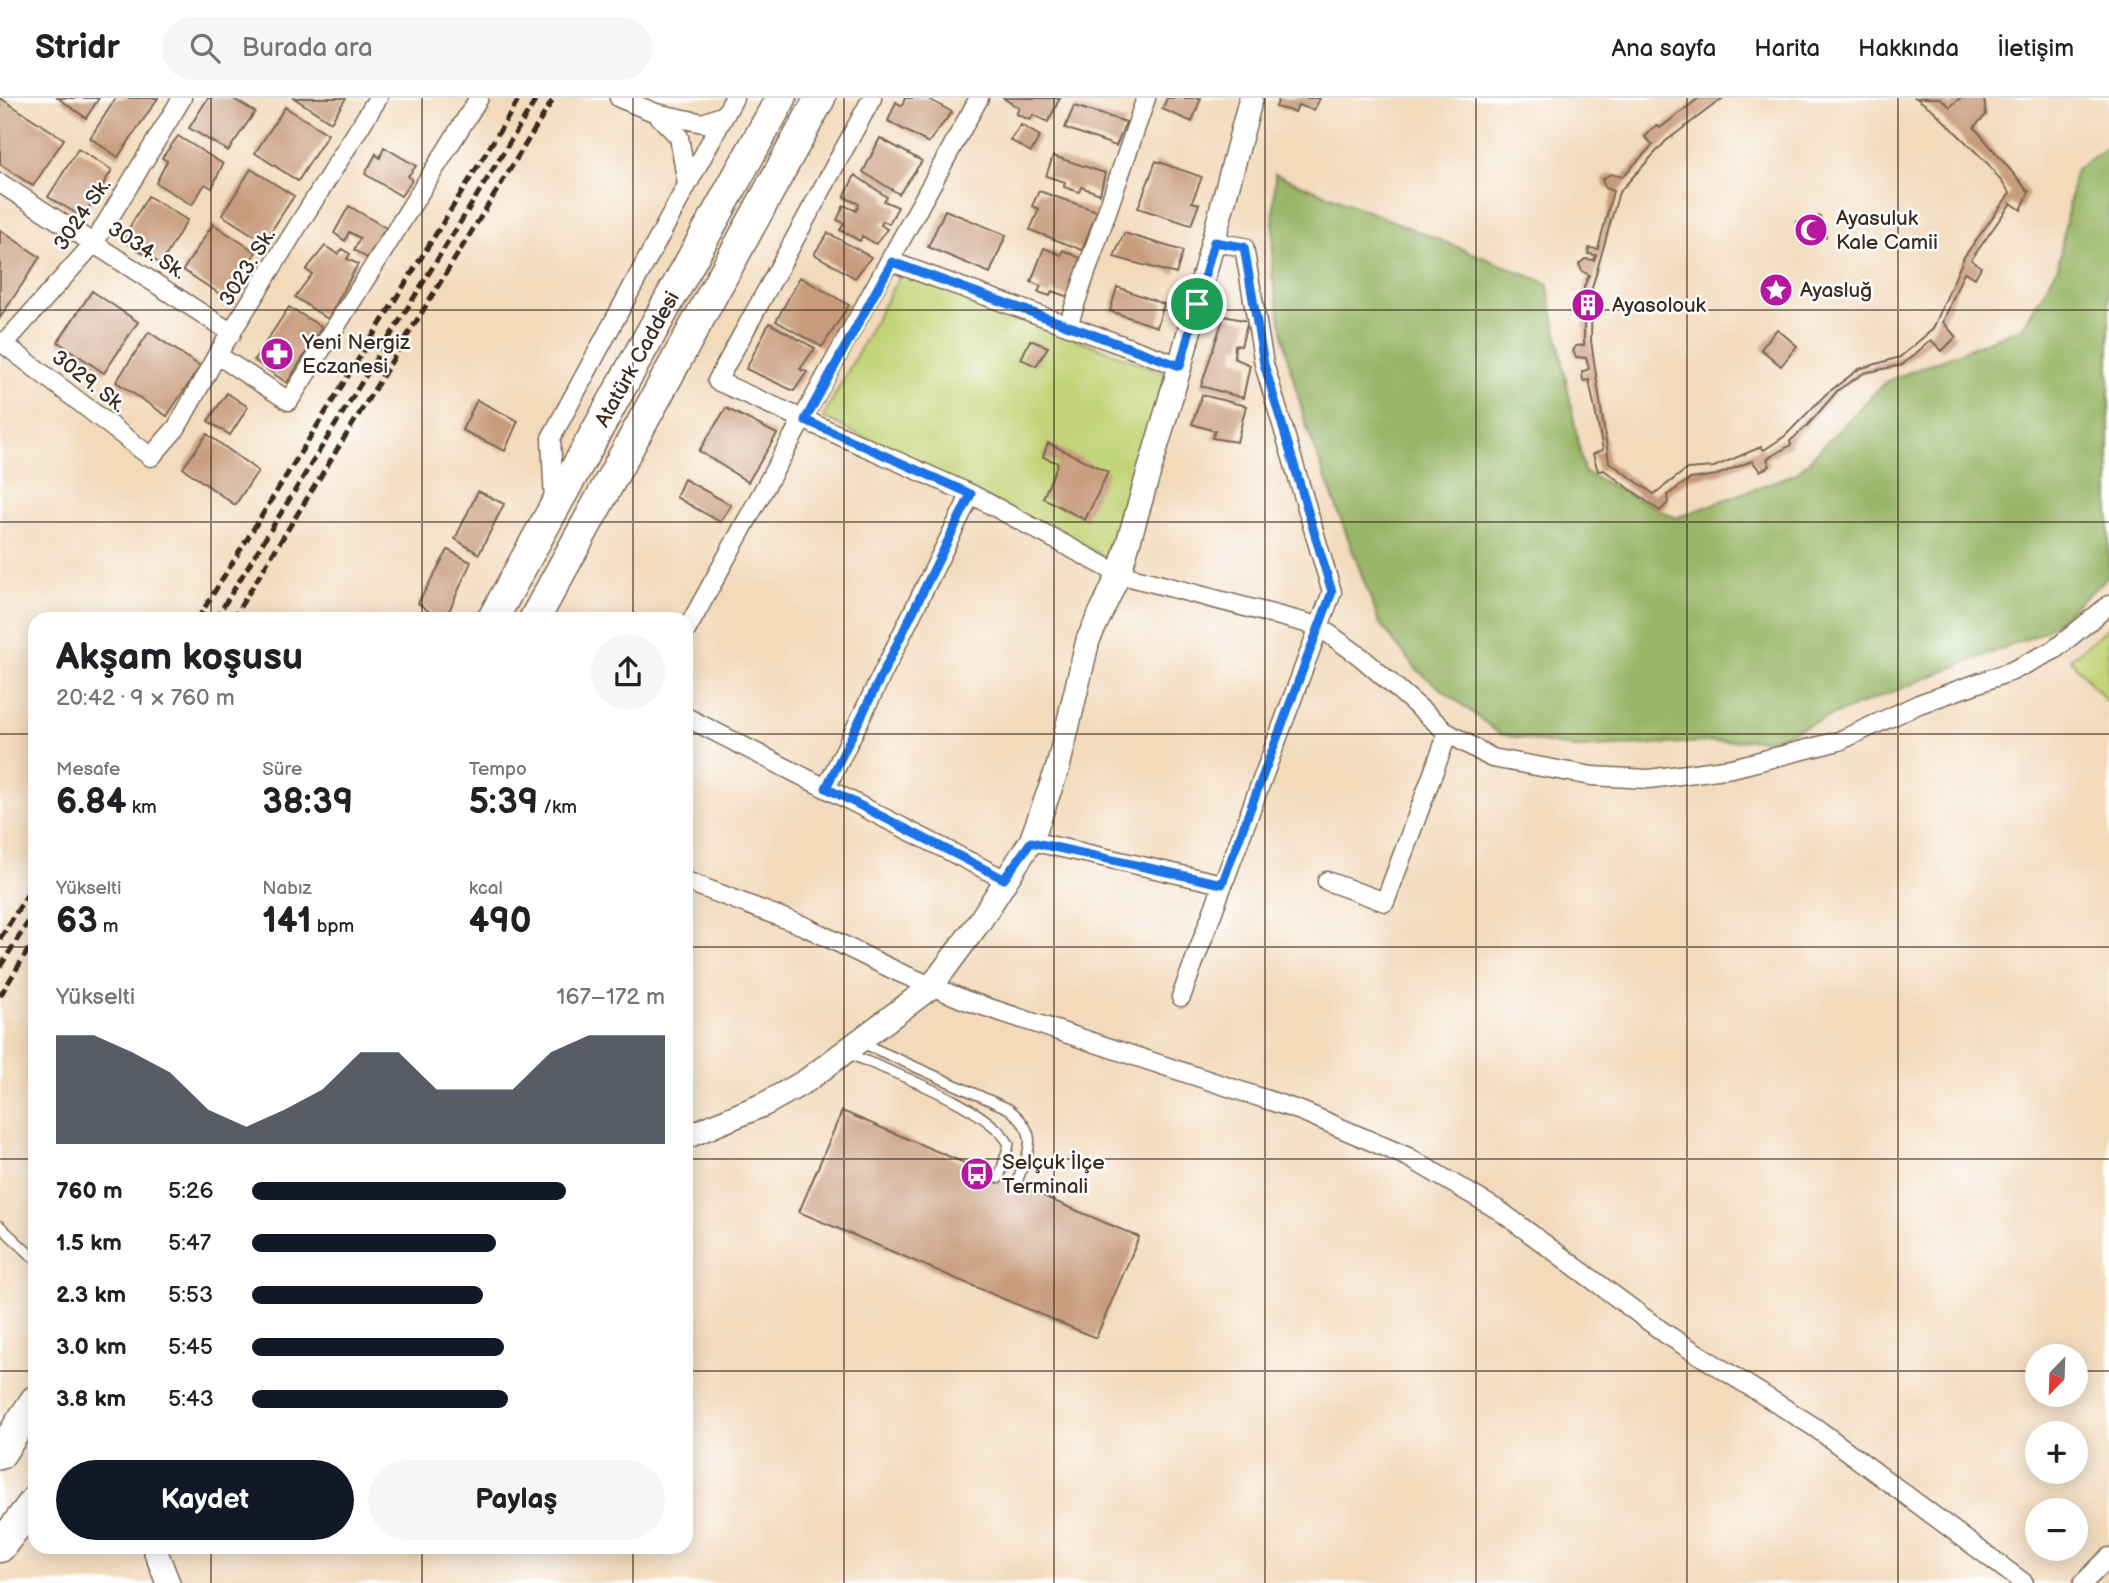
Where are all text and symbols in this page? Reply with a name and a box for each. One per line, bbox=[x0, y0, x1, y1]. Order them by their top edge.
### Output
search box bbox=[162, 17, 652, 80]
text: Stridr bbox=[35, 28, 120, 68]
icon: search bbox=[186, 29, 224, 67]
text: Burada ara bbox=[242, 33, 373, 64]
text: Ana sayfa bbox=[1612, 34, 1716, 63]
text: Harita bbox=[1754, 34, 1820, 63]
text: Hakkında bbox=[1858, 34, 1959, 63]
text: İletişim bbox=[1997, 34, 2074, 63]
street label: 3024 Sk. bbox=[48, 173, 116, 255]
place label: Ayasuluk Kale Camii bbox=[1836, 206, 1938, 255]
mosque icon: Ayasuluk Kale Camii bbox=[1792, 211, 1830, 249]
street label: 3034. Sk. bbox=[103, 216, 190, 285]
street label: 3023. Sk. bbox=[214, 224, 281, 311]
place icon: Ayasluğ bbox=[1757, 271, 1795, 309]
pin bbox=[1167, 274, 1227, 334]
place label: Ayasluğ bbox=[1800, 278, 1872, 303]
icon: arrive bbox=[1178, 285, 1216, 323]
building icon: Ayasolouk bbox=[1569, 286, 1607, 324]
street label: Atatürk Caddesi bbox=[590, 287, 685, 431]
place label: Ayasolouk bbox=[1612, 293, 1707, 318]
place label: Yeni Nergiz Eczanesi bbox=[301, 330, 411, 379]
pharmacy icon: Yeni Nergiz Eczanesi bbox=[258, 335, 296, 373]
street label: 3029. Sk. bbox=[47, 345, 131, 418]
text: Akşam koşusu bbox=[56, 635, 303, 680]
button: share bbox=[591, 635, 665, 709]
text: 20:42 · 9 × 760 m bbox=[56, 684, 235, 712]
text: Mesafe bbox=[56, 758, 120, 781]
text: Süre bbox=[262, 758, 302, 781]
text: Tempo bbox=[469, 758, 527, 781]
text: 6.84 bbox=[56, 781, 127, 824]
text: 38:39 bbox=[262, 781, 353, 824]
text: 5:39 bbox=[469, 781, 538, 824]
text: km bbox=[127, 796, 157, 819]
text: /km bbox=[538, 796, 577, 819]
text: Yükselti bbox=[56, 877, 121, 900]
text: Nabız bbox=[262, 877, 312, 900]
text: kcal bbox=[469, 877, 503, 900]
text: 63 bbox=[56, 900, 98, 943]
text: 141 bbox=[262, 900, 312, 943]
text: 490 bbox=[469, 900, 532, 943]
text: m bbox=[98, 915, 119, 938]
text: bpm bbox=[312, 915, 354, 938]
text: Yükselti bbox=[56, 983, 135, 1011]
text: 167–172 m bbox=[557, 983, 665, 1011]
place label: Selçuk İlçe Terminali bbox=[1002, 1150, 1105, 1199]
bus stop icon: Selçuk İlçe Terminali bbox=[958, 1155, 996, 1193]
text: 760 m bbox=[56, 1177, 123, 1205]
text: 5:26 bbox=[168, 1177, 213, 1205]
text: 1.5 km bbox=[56, 1229, 122, 1257]
text: 5:47 bbox=[168, 1229, 211, 1257]
text: 2.3 km bbox=[56, 1281, 126, 1309]
text: 5:53 bbox=[168, 1281, 213, 1309]
text: 3.0 km bbox=[56, 1333, 127, 1361]
text: 5:45 bbox=[168, 1333, 213, 1361]
north arrow bbox=[2025, 1344, 2088, 1407]
map controls bbox=[2025, 1344, 2088, 1561]
text: 3.8 km bbox=[56, 1385, 126, 1413]
text: 5:43 bbox=[168, 1385, 214, 1413]
button: + bbox=[2025, 1421, 2088, 1484]
button: Kaydet bbox=[56, 1460, 354, 1540]
button: Paylaş bbox=[368, 1460, 665, 1540]
button: − bbox=[2025, 1498, 2088, 1561]

